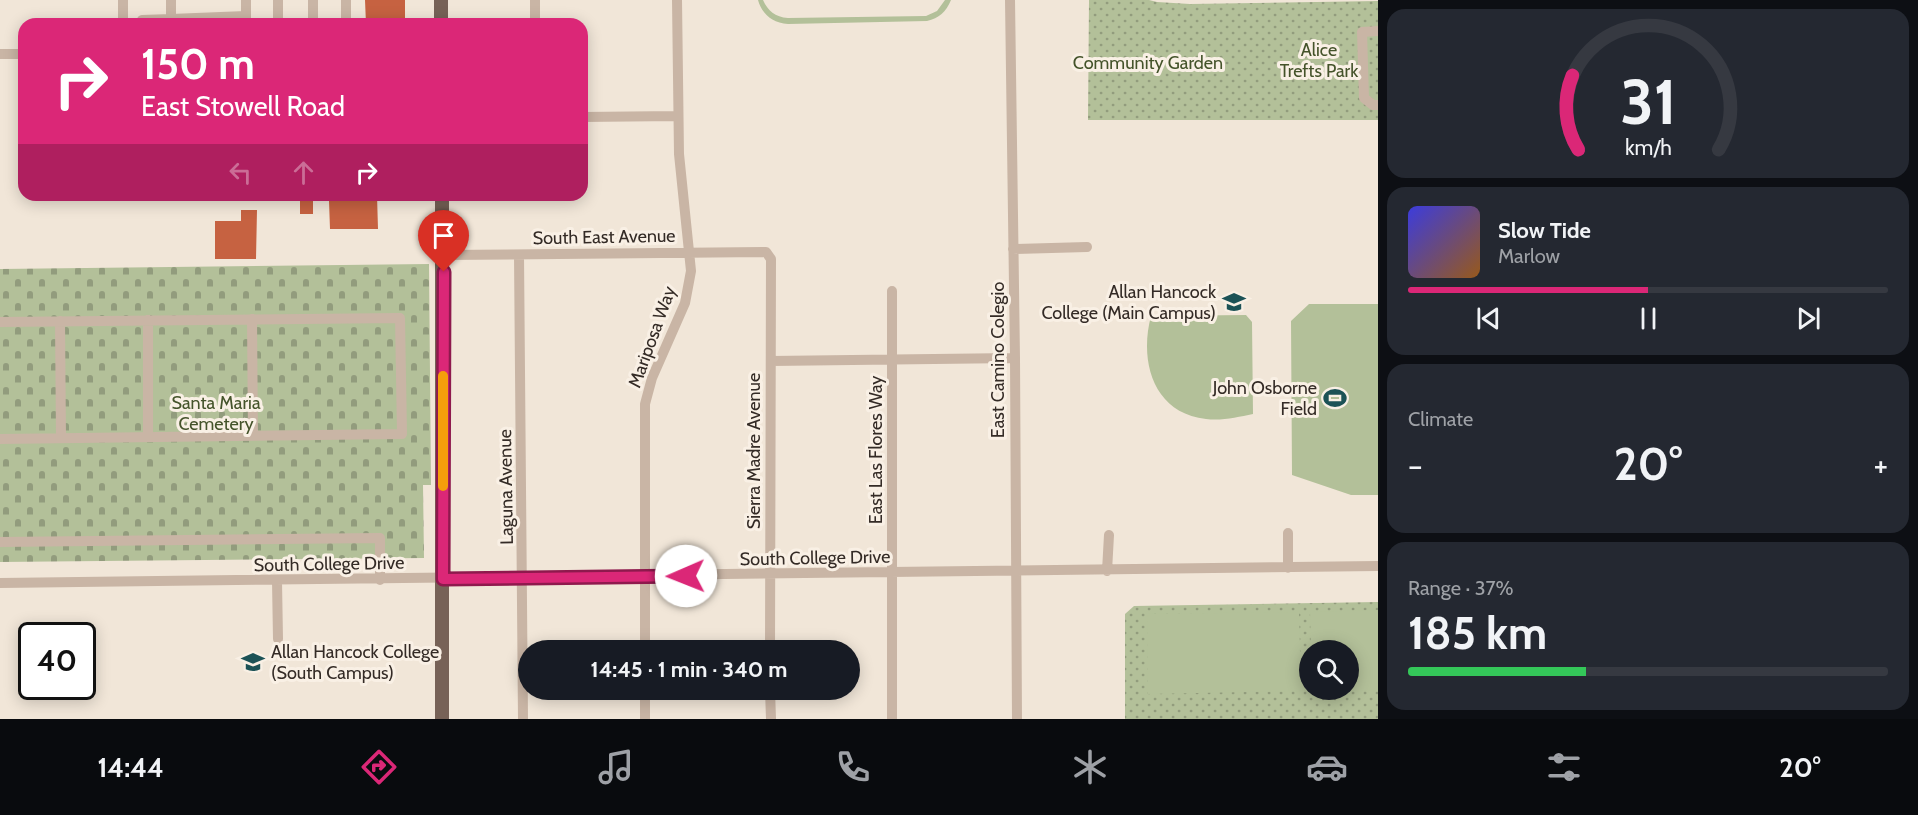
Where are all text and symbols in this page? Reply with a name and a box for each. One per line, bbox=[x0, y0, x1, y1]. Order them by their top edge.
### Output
text: 150 m bbox=[141, 38, 255, 90]
park label: Alice Trefts Park bbox=[1280, 39, 1359, 82]
icon: right bbox=[42, 42, 120, 120]
park label: Community Garden bbox=[1073, 52, 1223, 74]
text: 31 bbox=[1620, 64, 1676, 140]
text: East Stowell Road bbox=[141, 90, 345, 123]
text: km/h bbox=[1625, 135, 1671, 161]
icon: left bbox=[224, 156, 257, 189]
icon: ahead bbox=[287, 156, 320, 189]
icon: right bbox=[350, 156, 383, 189]
pin bbox=[418, 210, 469, 272]
text: Slow Tide bbox=[1498, 217, 1591, 244]
icon: arrive bbox=[427, 219, 460, 252]
street label: South East Avenue bbox=[532, 225, 676, 249]
text: Marlow bbox=[1498, 244, 1560, 268]
place label: Allan Hancock College (Main Campus) bbox=[1041, 281, 1217, 324]
street label: East Camino Colegio bbox=[987, 282, 1009, 438]
street label: Mariposa Way bbox=[623, 283, 681, 391]
school or university icon: Allan Hancock College (Main Campus) bbox=[1221, 289, 1247, 315]
icon: previous bbox=[1472, 302, 1505, 335]
icon: pause bbox=[1632, 302, 1665, 335]
icon: next bbox=[1792, 302, 1825, 335]
street label: Sierra Madre Avenue bbox=[743, 373, 765, 529]
street label: East Las Flores Way bbox=[865, 376, 887, 524]
place label: John Osborne Field bbox=[1212, 377, 1317, 420]
sports icon: John Osborne Field bbox=[1322, 385, 1348, 411]
park label: Santa Maria Cemetery bbox=[171, 392, 261, 435]
text: Climate bbox=[1408, 407, 1473, 431]
street label: Laguna Avenue bbox=[494, 429, 518, 545]
text: 20° bbox=[1614, 437, 1682, 491]
text: − bbox=[1408, 445, 1423, 485]
text: + bbox=[1873, 445, 1888, 485]
position arrow bbox=[654, 544, 718, 608]
street label: South College Drive bbox=[739, 546, 891, 570]
street label: South College Drive bbox=[253, 552, 405, 576]
text: Range · 37% bbox=[1408, 576, 1514, 600]
text: 185 km bbox=[1408, 606, 1547, 660]
speed limit sign: 40 bbox=[18, 622, 96, 700]
map controls bbox=[1299, 640, 1359, 700]
button: search bbox=[1299, 640, 1359, 700]
place label: Allan Hancock College (South Campus) bbox=[271, 641, 439, 684]
school or university icon: Allan Hancock College (South Campus) bbox=[240, 649, 266, 675]
text: 14:45 · 1 min · 340 m bbox=[591, 656, 787, 683]
icon: directions bbox=[358, 746, 400, 788]
icon: music bbox=[595, 746, 637, 788]
icon: phone bbox=[832, 746, 874, 788]
icon: climate bbox=[1069, 746, 1111, 788]
icon: car bbox=[1306, 746, 1348, 788]
icon: filters bbox=[1543, 746, 1585, 788]
text: 14:44 bbox=[97, 751, 164, 784]
text: 20° bbox=[1779, 751, 1821, 784]

